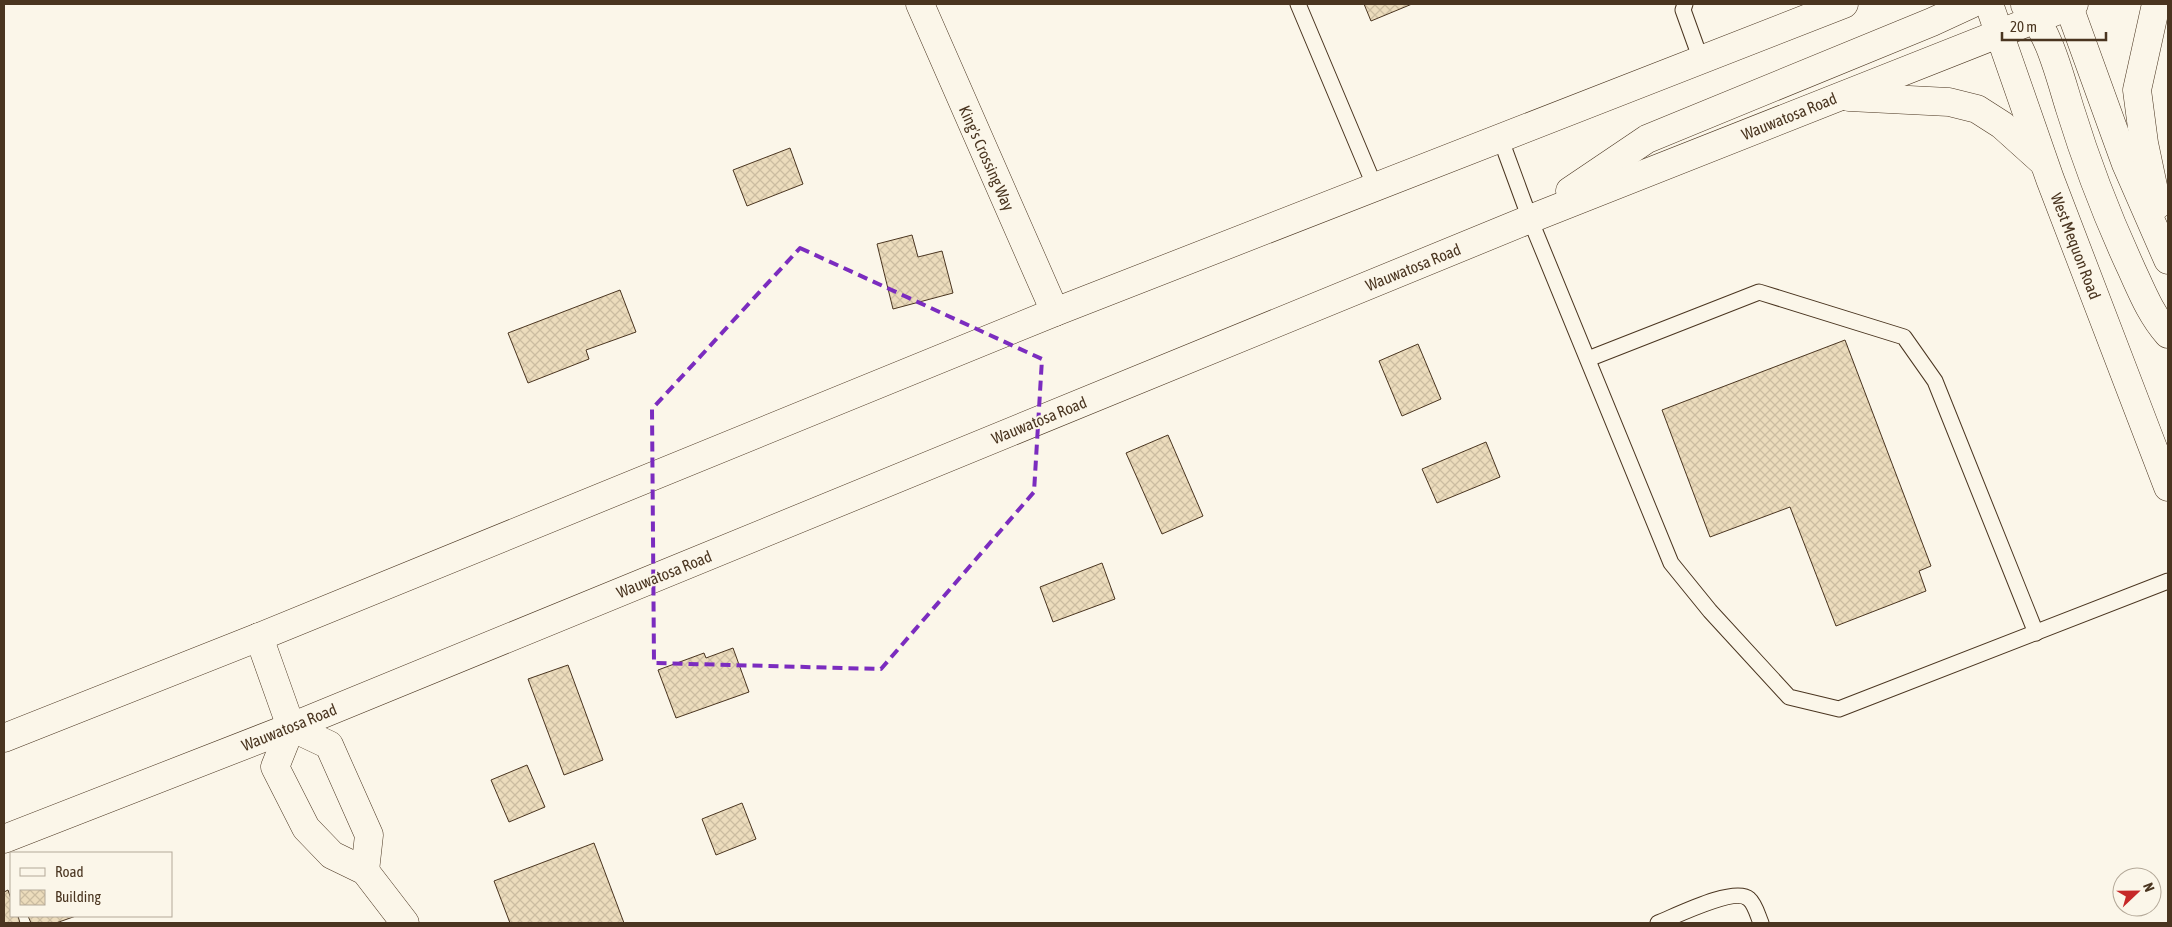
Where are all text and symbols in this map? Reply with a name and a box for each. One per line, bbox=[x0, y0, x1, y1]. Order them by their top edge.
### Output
scale bar bbox=[2002, 10, 2106, 42]
text: 20 m bbox=[2010, 18, 2037, 35]
street label: Wauwatosa Road bbox=[1739, 89, 1839, 143]
street label: King's Crossing Way bbox=[955, 103, 1018, 214]
street label: West Mequon Road bbox=[2047, 190, 2104, 302]
street label: Wauwatosa Road bbox=[1363, 240, 1463, 294]
street label: Wauwatosa Road bbox=[989, 393, 1089, 447]
street label: Wauwatosa Road bbox=[614, 547, 714, 601]
street label: Wauwatosa Road bbox=[239, 700, 339, 754]
legend bbox=[10, 852, 172, 917]
text: Road bbox=[55, 863, 84, 880]
north arrow bbox=[2112, 867, 2162, 917]
text: N bbox=[2140, 880, 2158, 894]
text: Building bbox=[55, 888, 101, 905]

